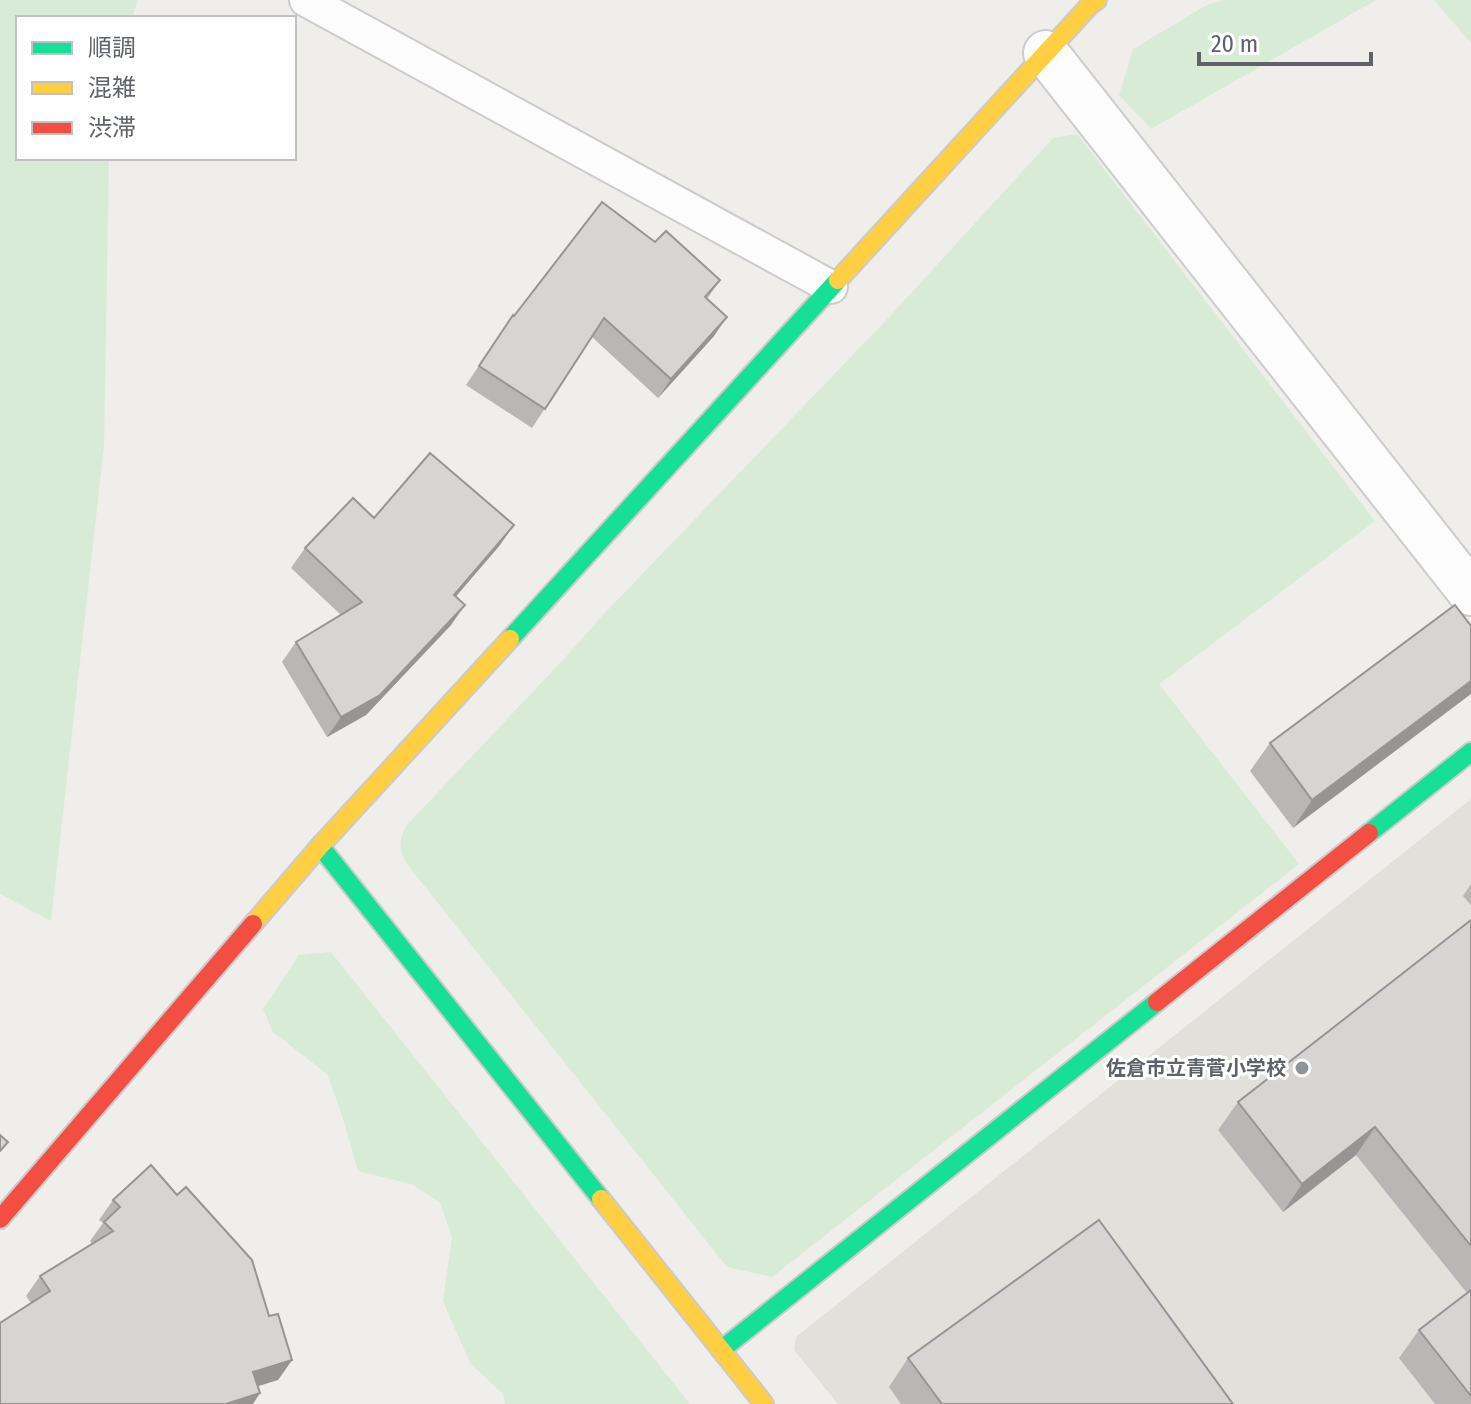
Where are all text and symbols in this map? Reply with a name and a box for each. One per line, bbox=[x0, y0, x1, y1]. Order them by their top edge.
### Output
legend bbox=[16, 16, 296, 160]
scale bar bbox=[1199, 16, 1371, 66]
text: 20 m bbox=[1211, 30, 1258, 58]
text: 順調 bbox=[88, 34, 136, 62]
text: 混雑 bbox=[88, 74, 136, 102]
text: 渋滞 bbox=[88, 114, 136, 142]
place label: 佐倉市立青菅小学校 bbox=[1106, 1056, 1286, 1080]
marker: 佐倉市立青菅小学校 bbox=[1293, 1059, 1311, 1077]

